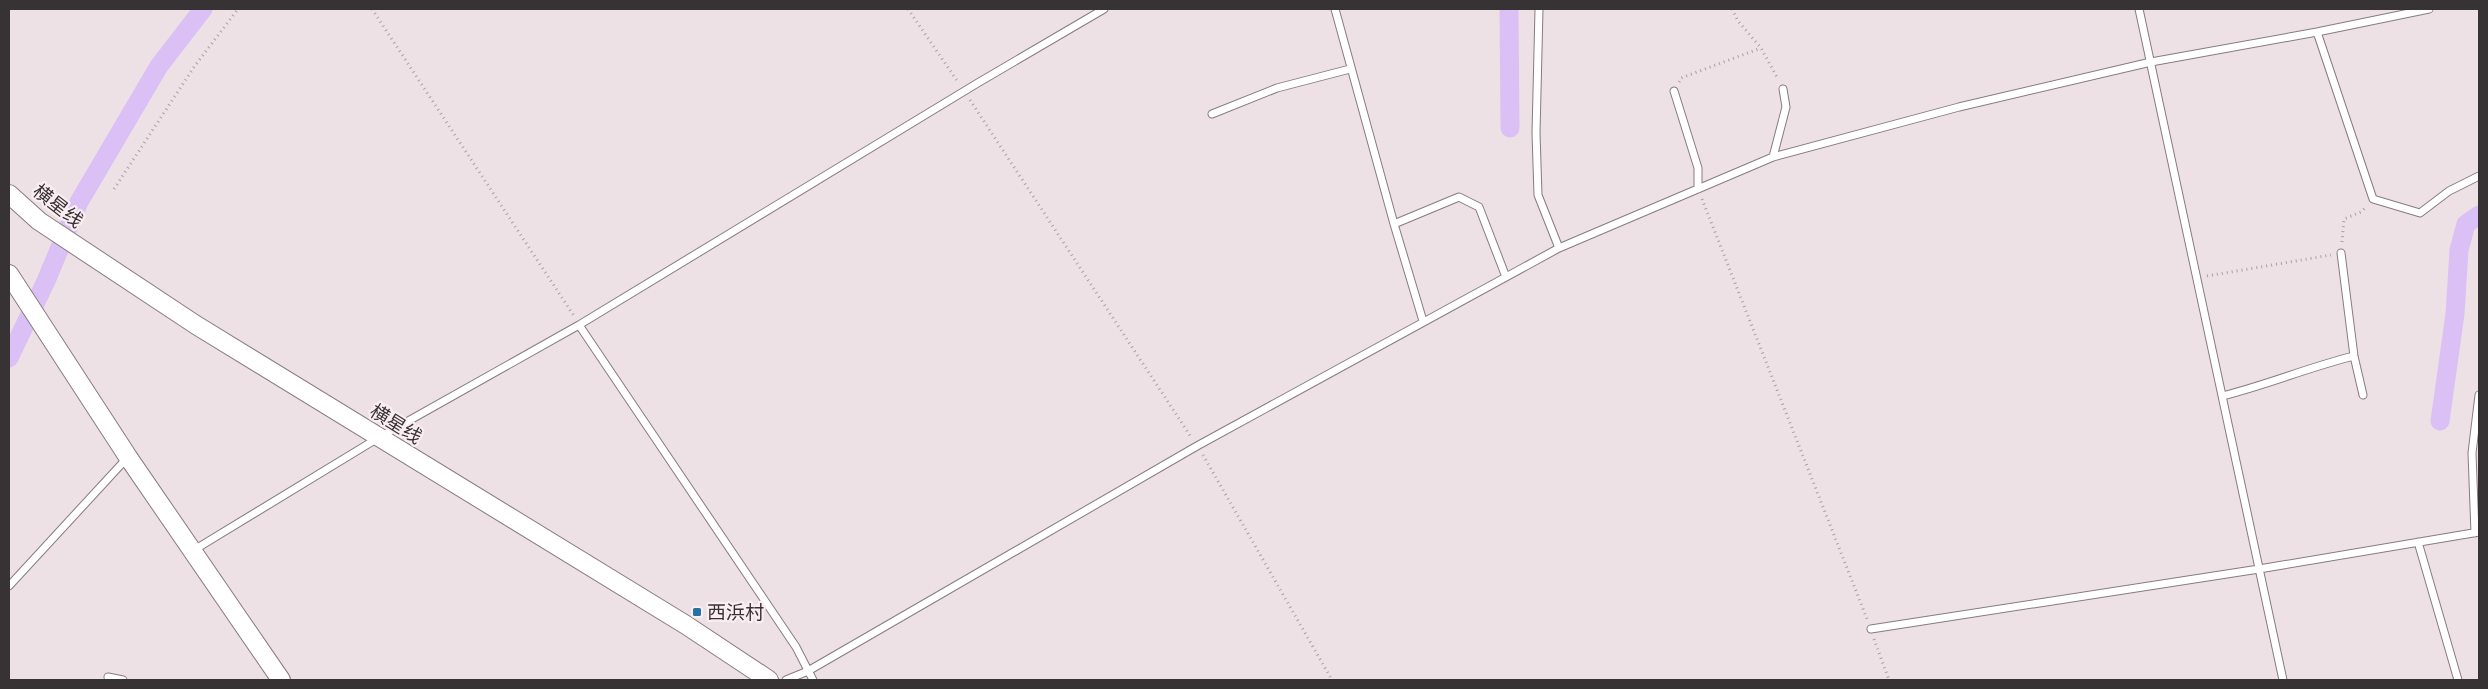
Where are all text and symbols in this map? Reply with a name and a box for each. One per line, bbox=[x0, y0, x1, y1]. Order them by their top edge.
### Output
street label: 横星线 bbox=[28, 179, 88, 233]
street label: 横星线 bbox=[366, 399, 426, 449]
place label: 西浜村 bbox=[707, 601, 764, 624]
marker: 西浜村 bbox=[691, 606, 703, 618]

